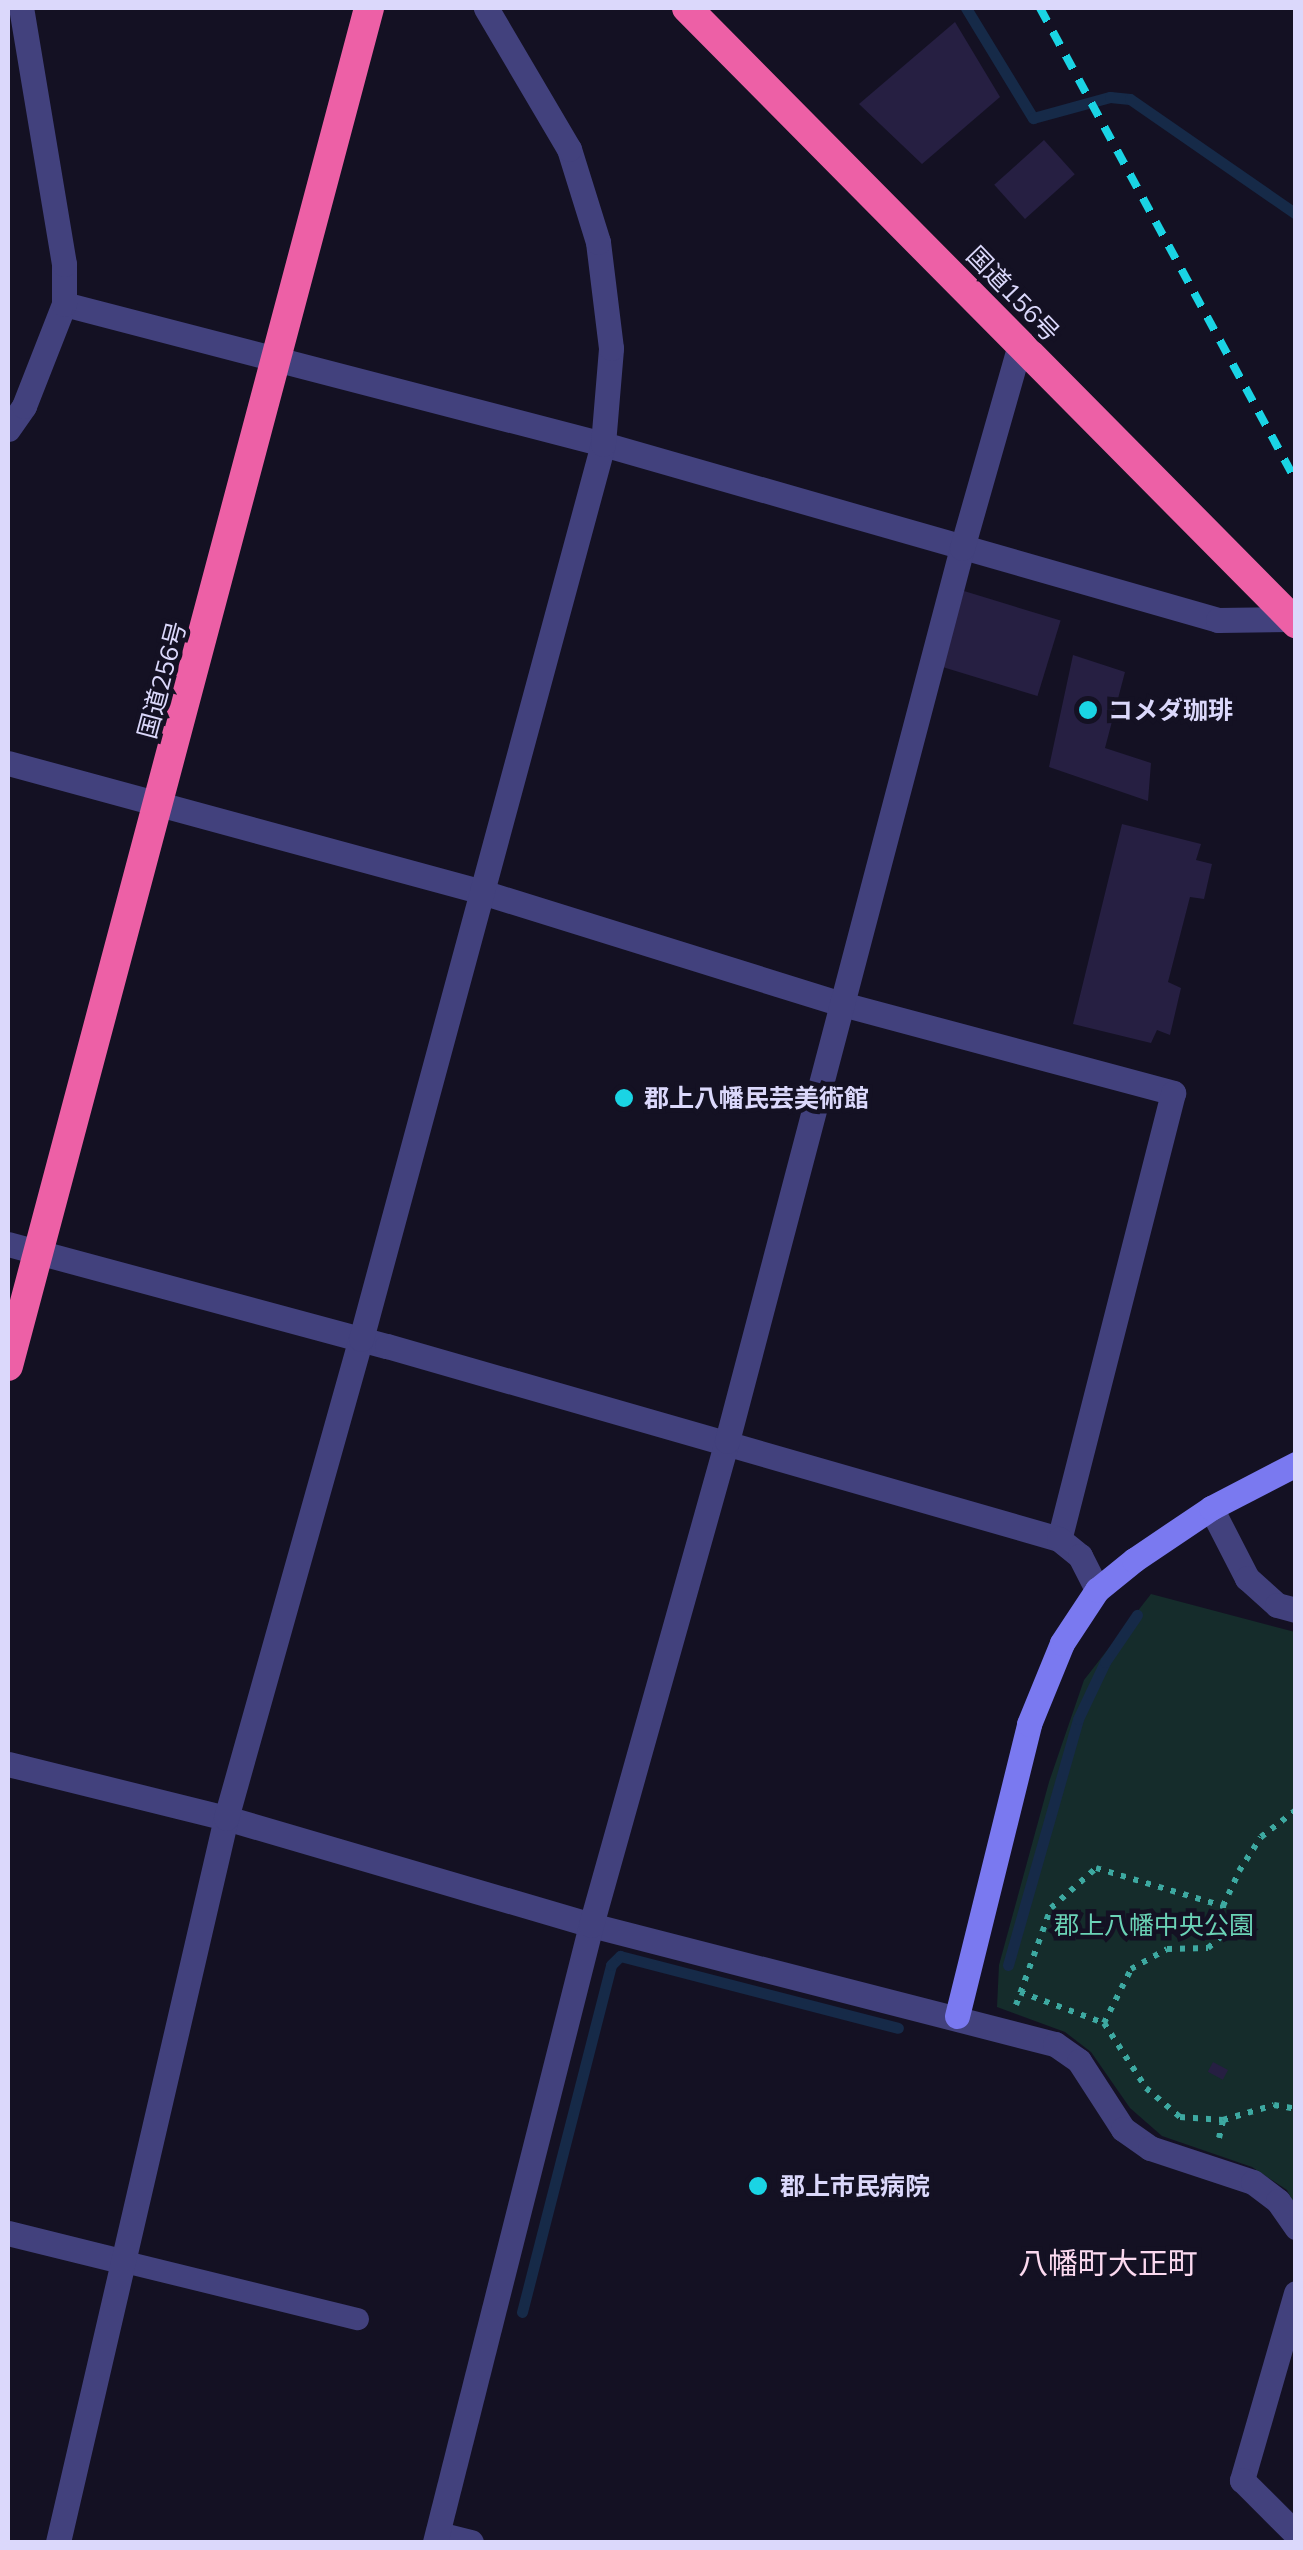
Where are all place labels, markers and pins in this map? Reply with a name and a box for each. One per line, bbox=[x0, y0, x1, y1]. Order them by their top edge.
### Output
place label: コメダ珈琲 bbox=[1108, 695, 1233, 725]
marker: コメダ珈琲 bbox=[1077, 699, 1099, 721]
place label: 郡上八幡民芸美術館 bbox=[644, 1083, 869, 1113]
marker: 郡上八幡民芸美術館 bbox=[613, 1087, 635, 1109]
place label: 郡上市民病院 bbox=[780, 2171, 930, 2201]
marker: 郡上市民病院 bbox=[745, 2173, 771, 2199]

